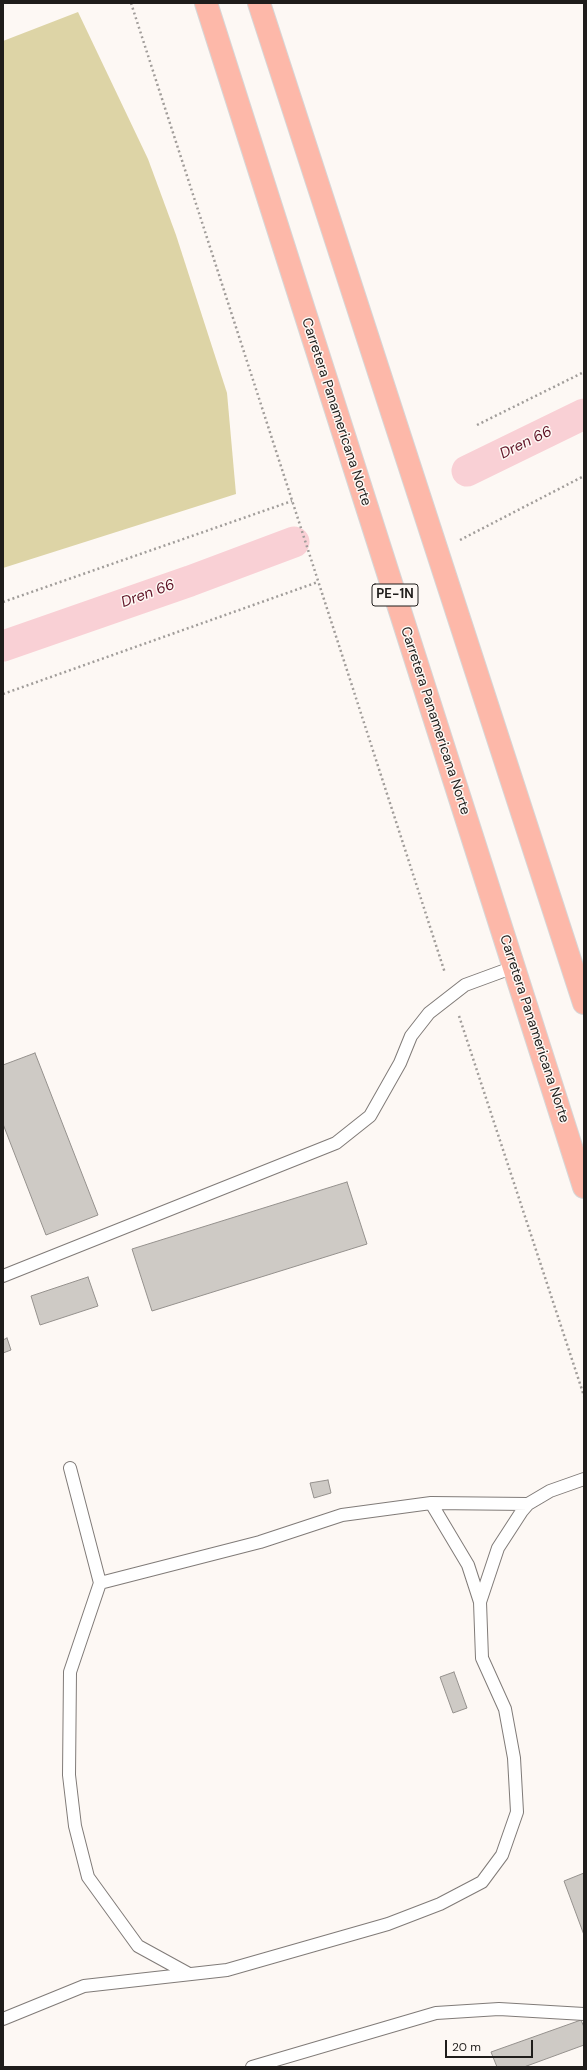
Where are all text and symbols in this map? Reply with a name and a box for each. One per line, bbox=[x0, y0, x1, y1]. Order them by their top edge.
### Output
street label: Carretera Panamericana Norte bbox=[298, 316, 374, 508]
water label: Dren 66 bbox=[497, 423, 555, 463]
water label: Dren 66 bbox=[119, 576, 177, 612]
road number: PE-1N bbox=[372, 584, 418, 606]
street label: Carretera Panamericana Norte bbox=[397, 625, 473, 817]
street label: Carretera Panamericana Norte bbox=[496, 933, 572, 1125]
scale bar bbox=[447, 2032, 535, 2058]
text: 20 m bbox=[452, 2039, 481, 2055]

